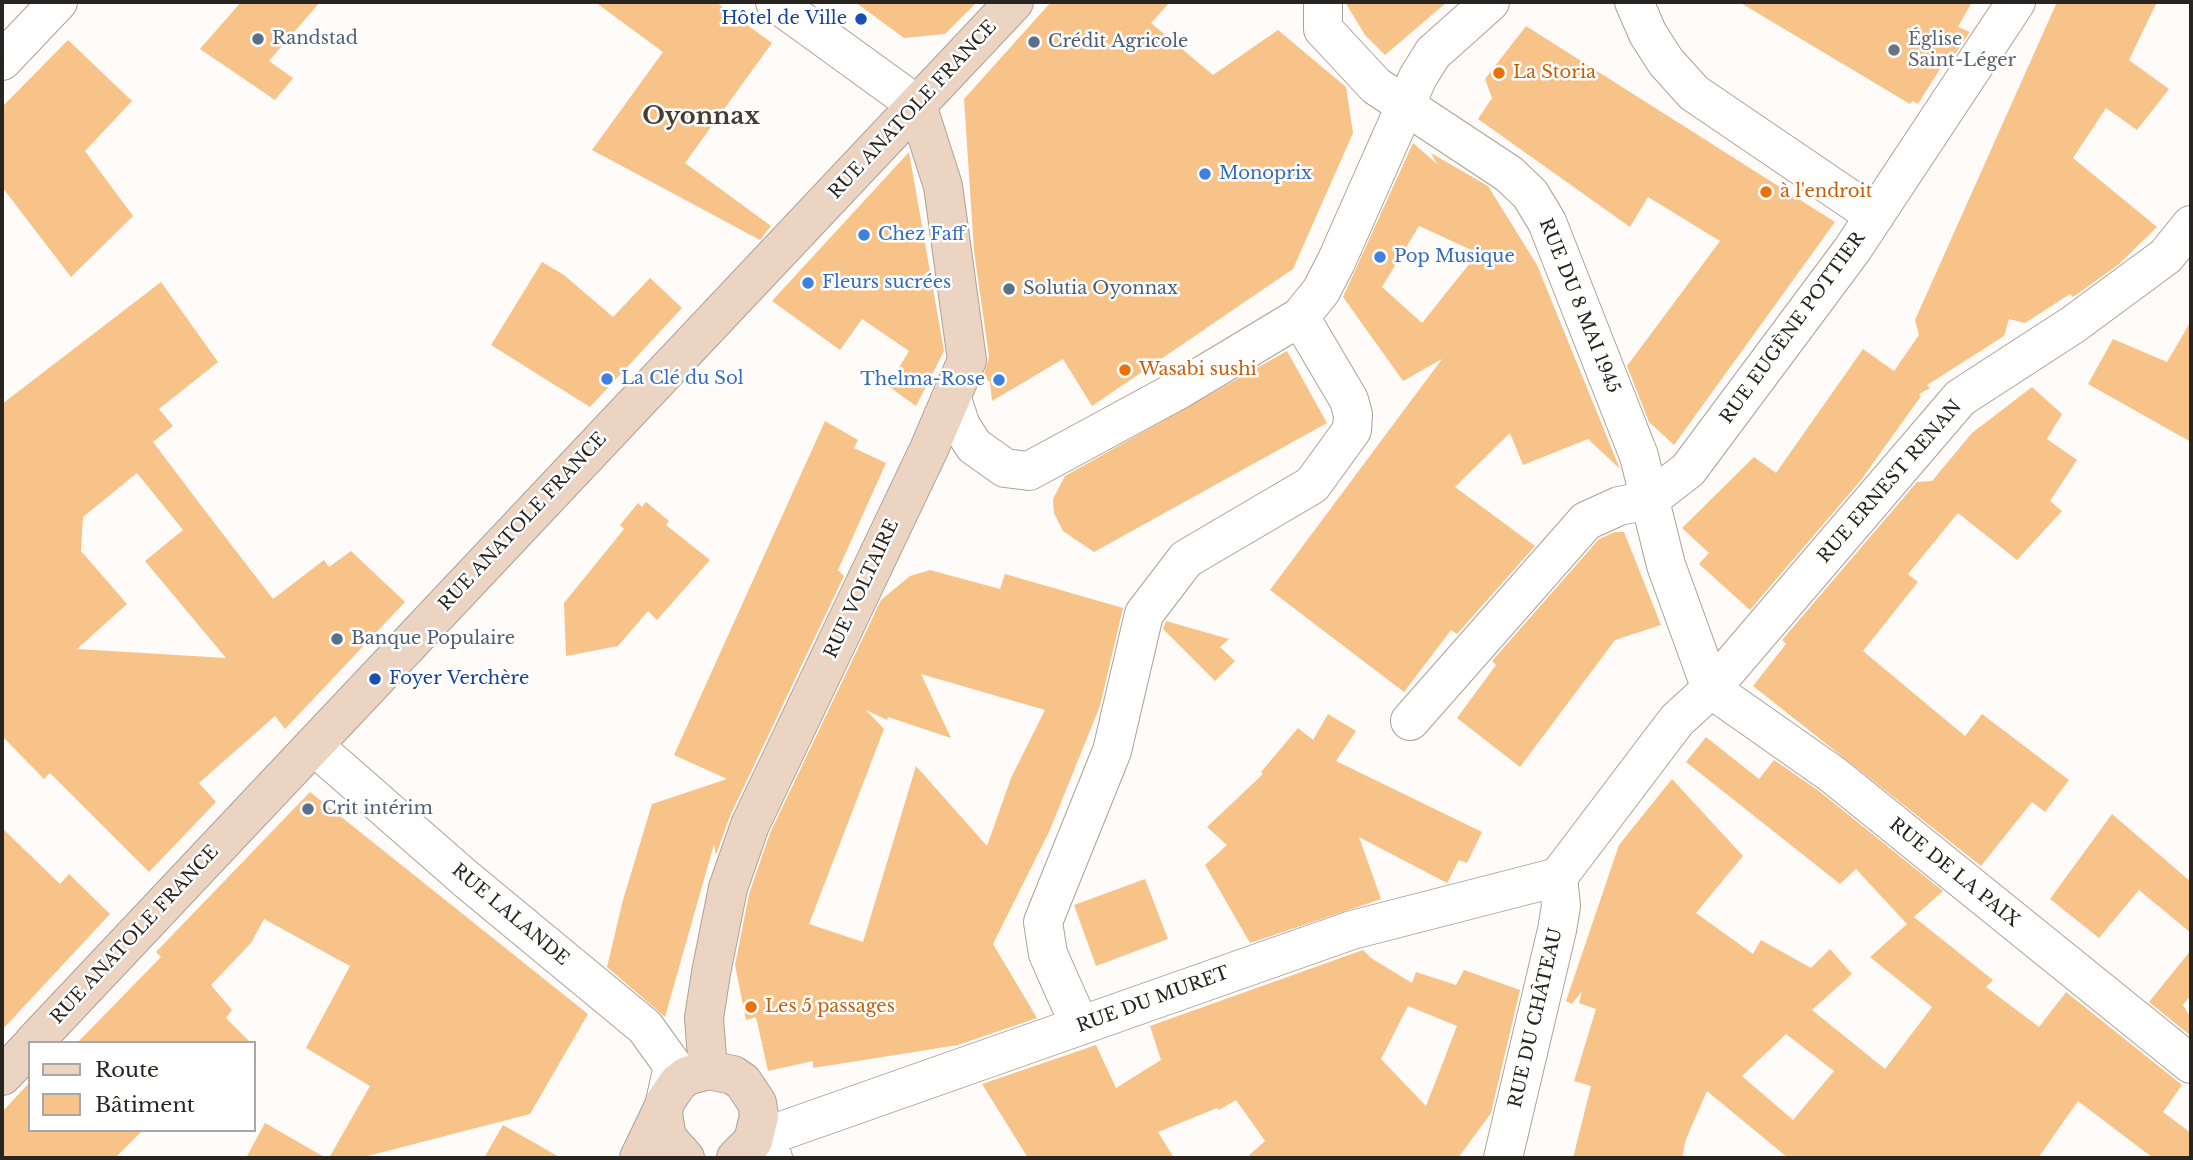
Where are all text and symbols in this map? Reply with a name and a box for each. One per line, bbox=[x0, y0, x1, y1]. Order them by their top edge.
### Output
place label: Hôtel de Ville bbox=[721, 8, 847, 30]
marker: Hôtel de Ville bbox=[853, 11, 869, 27]
street label: RUE ANATOLE FRANCE bbox=[825, 16, 1001, 204]
place label: Randstad bbox=[272, 28, 358, 50]
place label: Église Saint-Léger bbox=[1908, 29, 2016, 72]
marker: Randstad bbox=[250, 31, 266, 47]
place label: Crédit Agricole bbox=[1048, 31, 1188, 53]
marker: Crédit Agricole bbox=[1026, 34, 1042, 50]
marker: Église Saint-Léger bbox=[1886, 42, 1902, 58]
place label: La Storia bbox=[1513, 62, 1596, 84]
marker: La Storia bbox=[1491, 65, 1507, 81]
district label: Oyonnax bbox=[642, 103, 760, 131]
place label: Monoprix bbox=[1219, 163, 1312, 185]
marker: Monoprix bbox=[1197, 166, 1213, 182]
place label: à l'endroit bbox=[1780, 181, 1872, 203]
marker: à l'endroit bbox=[1758, 184, 1774, 200]
street label: RUE DU 8 MAI 1945 bbox=[1534, 216, 1624, 396]
place label: Chez Faff bbox=[878, 224, 965, 246]
marker: Chez Faff bbox=[856, 227, 872, 243]
street label: RUE EUGÈNE POTTIER bbox=[1716, 228, 1870, 428]
place label: Pop Musique bbox=[1394, 246, 1515, 268]
marker: Pop Musique bbox=[1372, 249, 1388, 265]
place label: Fleurs sucrées bbox=[822, 272, 951, 294]
marker: Fleurs sucrées bbox=[800, 275, 816, 291]
place label: Solutia Oyonnax bbox=[1023, 278, 1178, 300]
marker: Solutia Oyonnax bbox=[1001, 281, 1017, 297]
place label: Wasabi sushi bbox=[1139, 359, 1257, 381]
marker: Wasabi sushi bbox=[1117, 362, 1133, 378]
place label: La Clé du Sol bbox=[621, 368, 744, 390]
place label: Thelma-Rose bbox=[860, 369, 985, 391]
marker: La Clé du Sol bbox=[599, 371, 615, 387]
marker: Thelma-Rose bbox=[991, 372, 1007, 388]
street label: RUE ERNEST RENAN bbox=[1813, 396, 1967, 568]
street label: RUE ANATOLE FRANCE bbox=[435, 428, 611, 616]
street label: RUE VOLTAIRE bbox=[820, 516, 904, 662]
place label: Banque Populaire bbox=[351, 628, 515, 650]
marker: Banque Populaire bbox=[329, 631, 345, 647]
place label: Foyer Verchère bbox=[389, 668, 529, 690]
marker: Foyer Verchère bbox=[367, 671, 383, 687]
place label: Crit intérim bbox=[322, 798, 433, 820]
marker: Crit intérim bbox=[300, 801, 316, 817]
street label: RUE DE LA PAIX bbox=[1885, 814, 2023, 932]
street label: RUE ANATOLE FRANCE bbox=[47, 841, 223, 1029]
street label: RUE LALANDE bbox=[447, 860, 573, 970]
street label: RUE DU CHÂTEAU bbox=[1505, 926, 1567, 1110]
street label: RUE DU MURET bbox=[1074, 962, 1232, 1038]
place label: Les 5 passages bbox=[765, 996, 895, 1018]
marker: Les 5 passages bbox=[743, 999, 759, 1015]
legend bbox=[28, 1041, 256, 1132]
text: Route bbox=[95, 1057, 159, 1083]
text: Bâtiment bbox=[95, 1092, 195, 1118]

